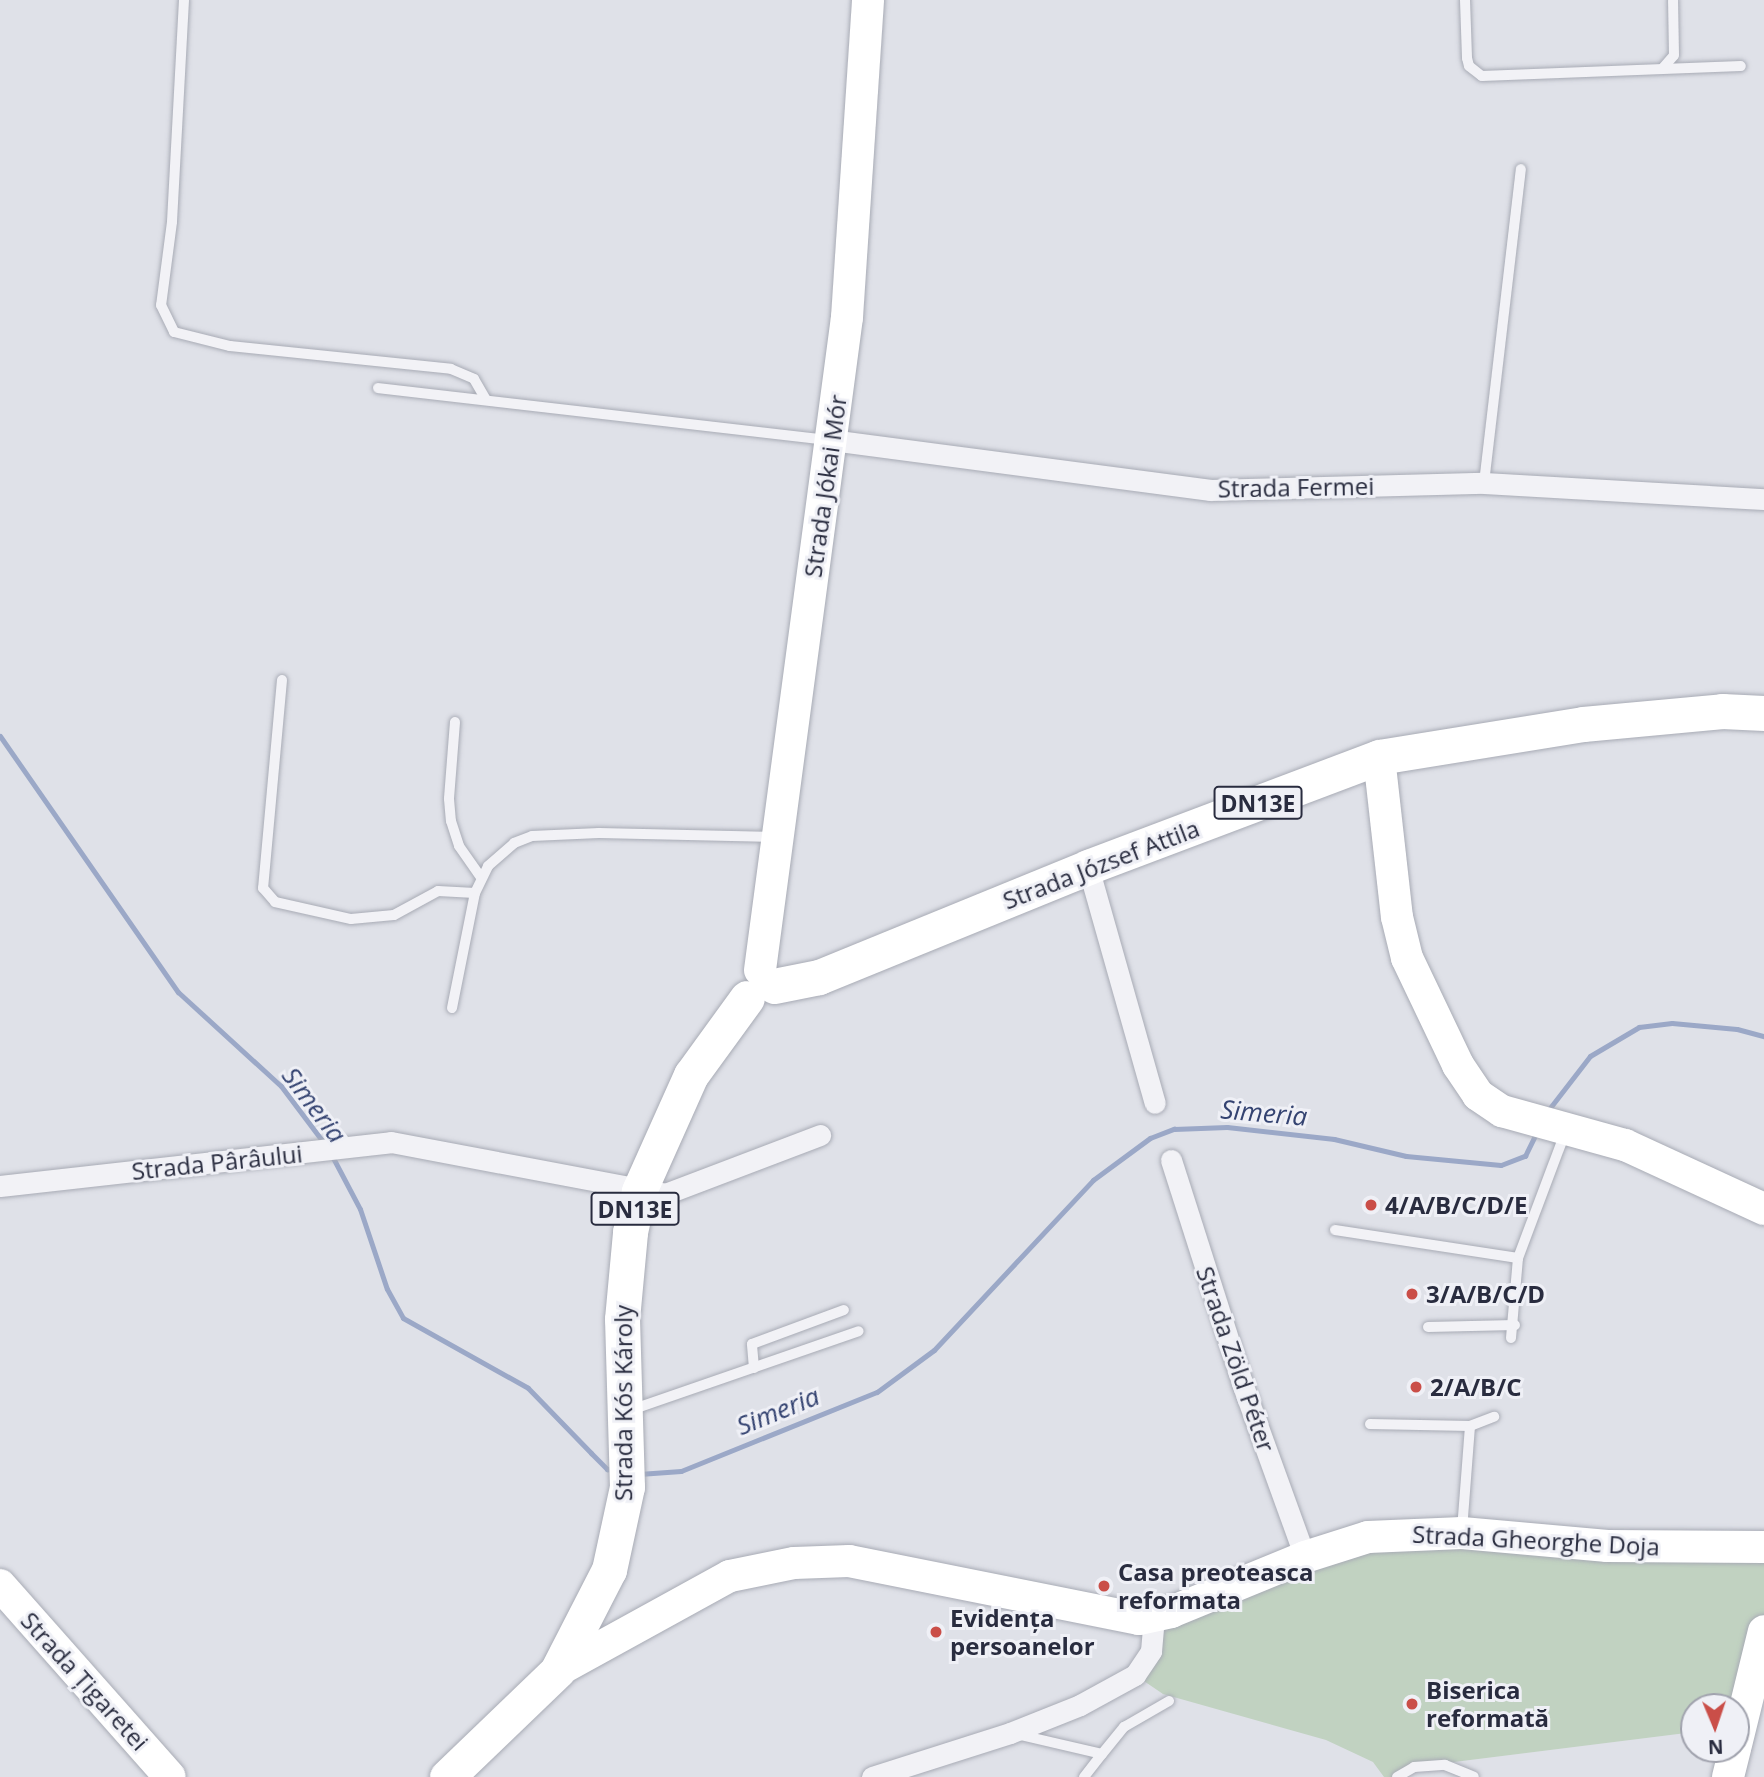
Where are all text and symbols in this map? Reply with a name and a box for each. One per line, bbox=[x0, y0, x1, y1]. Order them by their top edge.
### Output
street label: Strada Jókai Mór bbox=[798, 393, 852, 579]
street label: Strada Fermei bbox=[1217, 471, 1375, 503]
road number: DN13E bbox=[1212, 783, 1304, 822]
street label: Strada József Attila bbox=[999, 813, 1203, 915]
water label: Simeria bbox=[275, 1061, 353, 1149]
water label: Simeria bbox=[1219, 1094, 1309, 1132]
street label: Strada Pârâului bbox=[130, 1139, 304, 1185]
road number: DN13E bbox=[590, 1190, 680, 1228]
place label: 4/A/B/C/D/E bbox=[1385, 1191, 1527, 1219]
marker: 4/A/B/C/D/E bbox=[1363, 1197, 1379, 1213]
street label: Strada Zöld Péter bbox=[1191, 1263, 1281, 1455]
place label: 3/A/B/C/D bbox=[1426, 1280, 1545, 1308]
marker: 3/A/B/C/D bbox=[1404, 1286, 1420, 1302]
street label: Strada Kós Károly bbox=[609, 1305, 637, 1501]
place label: 2/A/B/C bbox=[1430, 1373, 1521, 1401]
marker: 2/A/B/C bbox=[1408, 1379, 1424, 1395]
water label: Simeria bbox=[732, 1380, 824, 1442]
street label: Strada Gheorghe Doja bbox=[1412, 1519, 1660, 1561]
place label: Casa preoteasca reformata bbox=[1118, 1558, 1313, 1614]
marker: Casa preoteasca reformata bbox=[1096, 1578, 1112, 1594]
place label: Evidența persoanelor bbox=[950, 1604, 1095, 1660]
street label: Strada Țigaretei bbox=[15, 1606, 155, 1756]
marker: Evidența persoanelor bbox=[928, 1624, 944, 1640]
place label: Biserica reformată bbox=[1426, 1676, 1549, 1732]
north arrow bbox=[1680, 1693, 1750, 1763]
marker: Biserica reformată bbox=[1404, 1696, 1420, 1712]
text: N bbox=[1707, 1734, 1724, 1760]

